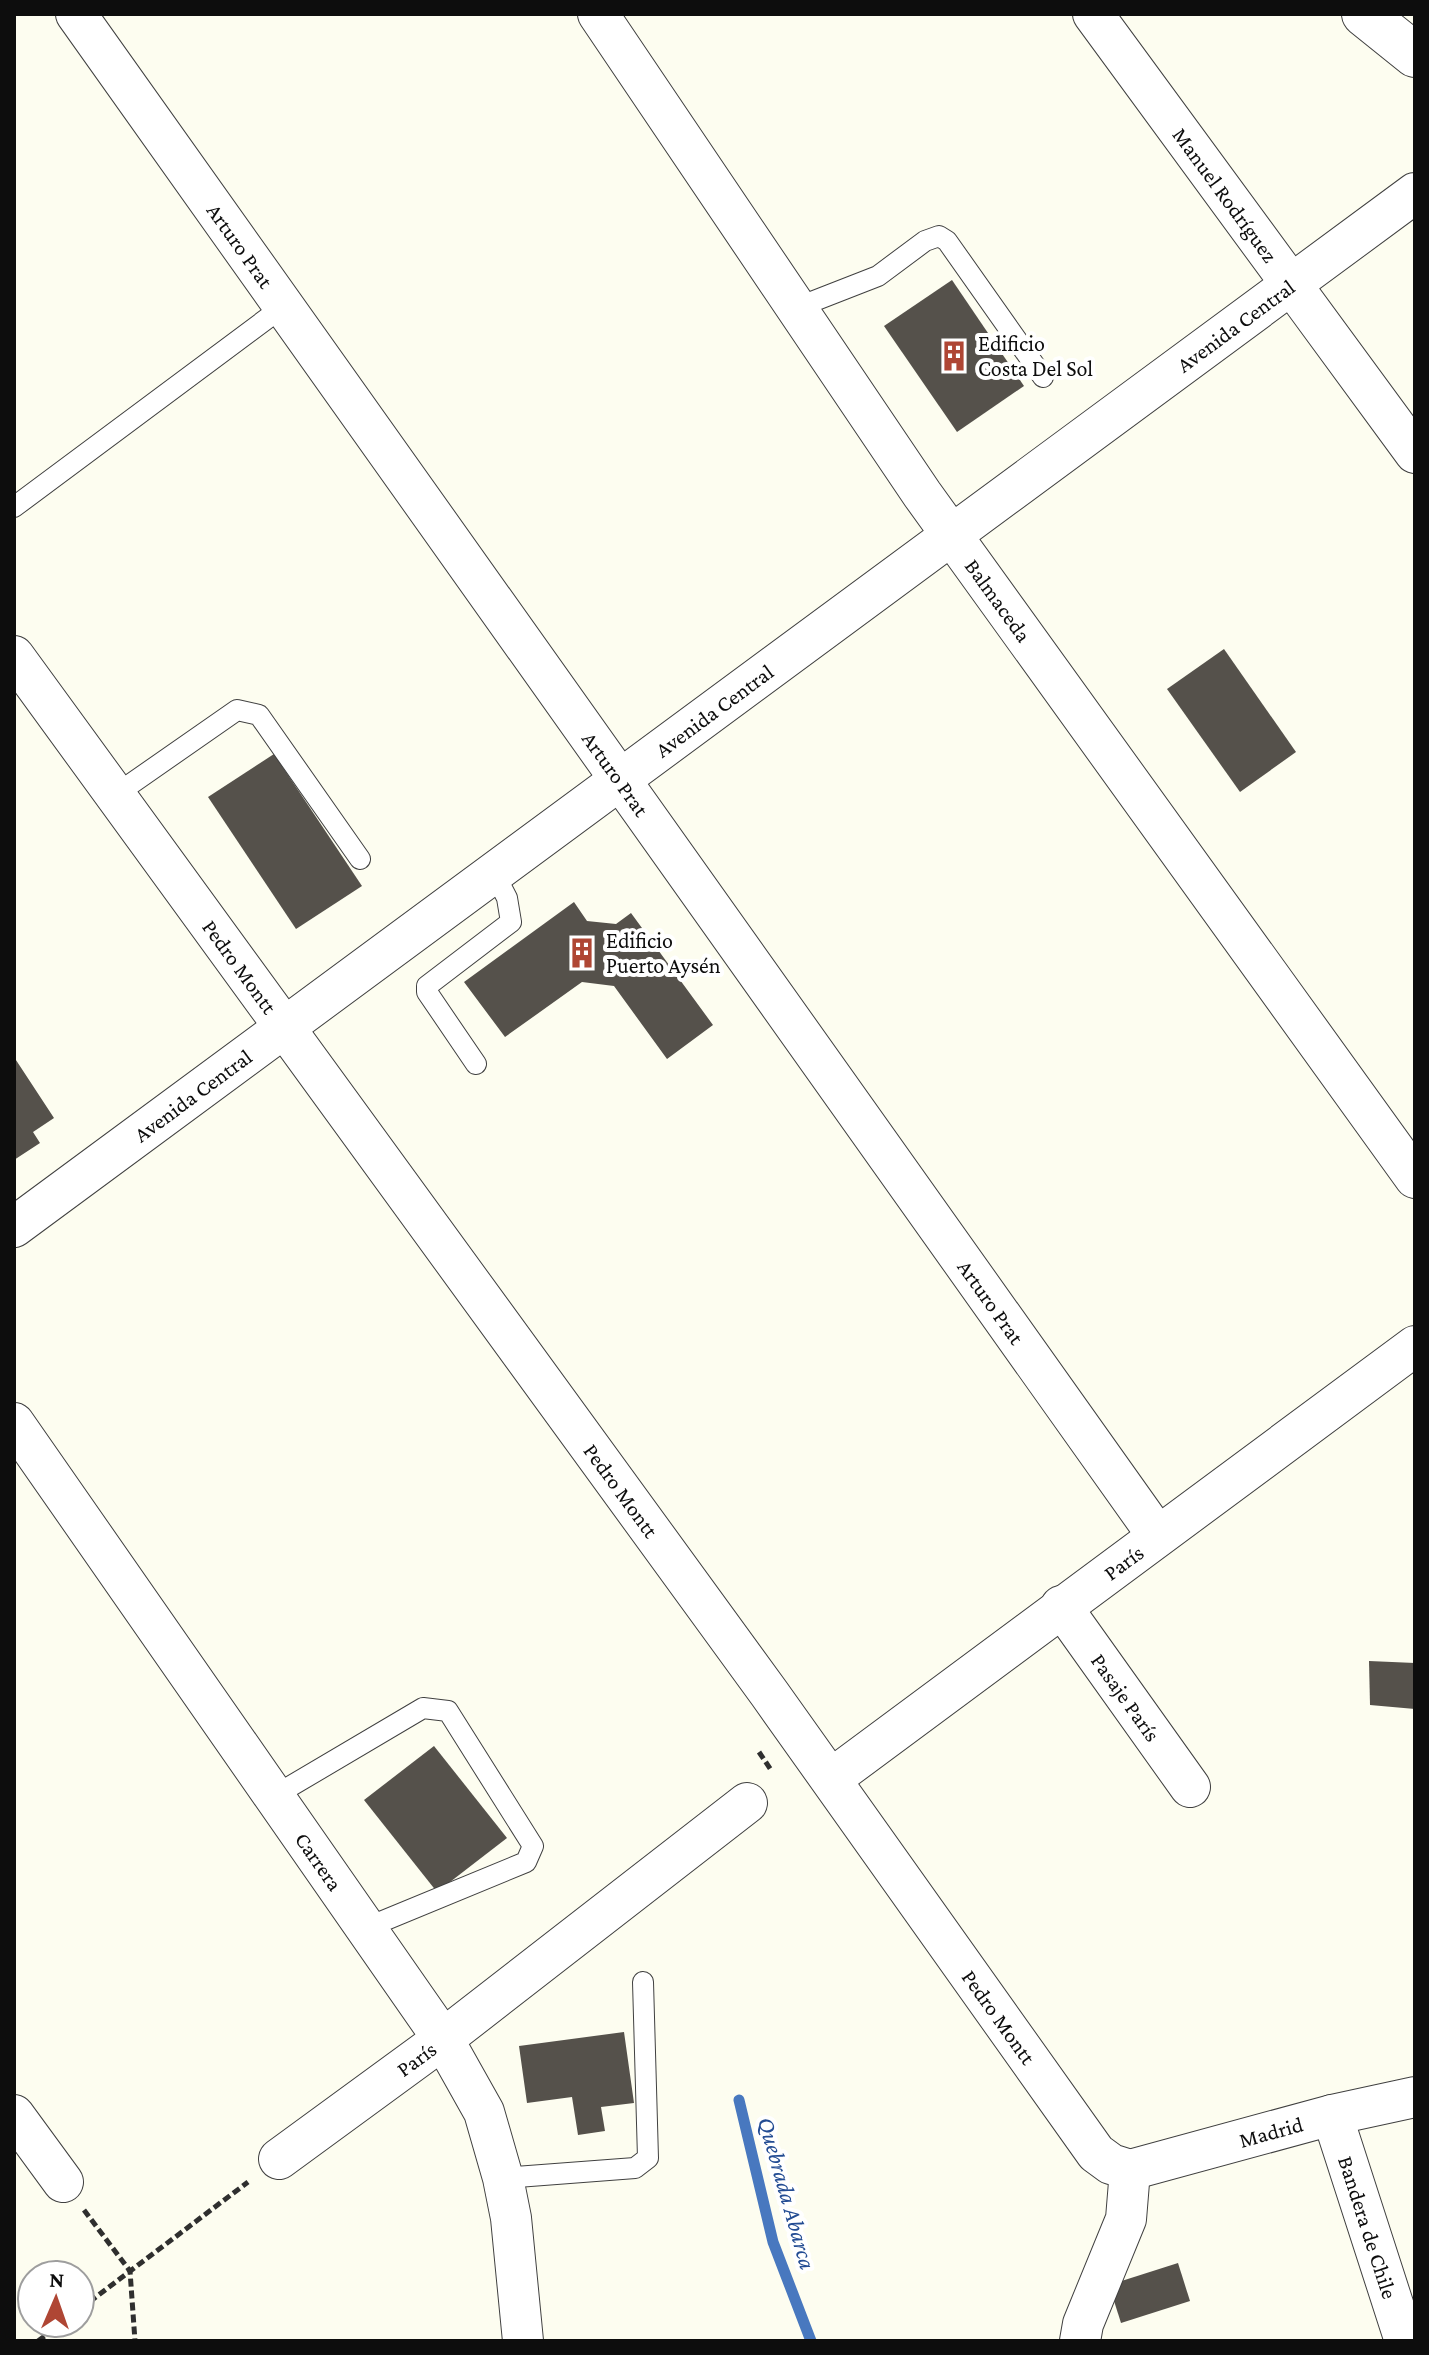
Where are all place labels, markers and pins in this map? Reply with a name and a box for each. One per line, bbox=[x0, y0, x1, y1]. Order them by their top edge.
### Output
place label: Edificio Costa Del Sol bbox=[978, 331, 1093, 381]
building icon: Edificio Costa Del Sol bbox=[937, 339, 971, 373]
place label: Edificio Puerto Aysén bbox=[606, 928, 721, 978]
building icon: Edificio Puerto Aysén bbox=[565, 936, 599, 970]

